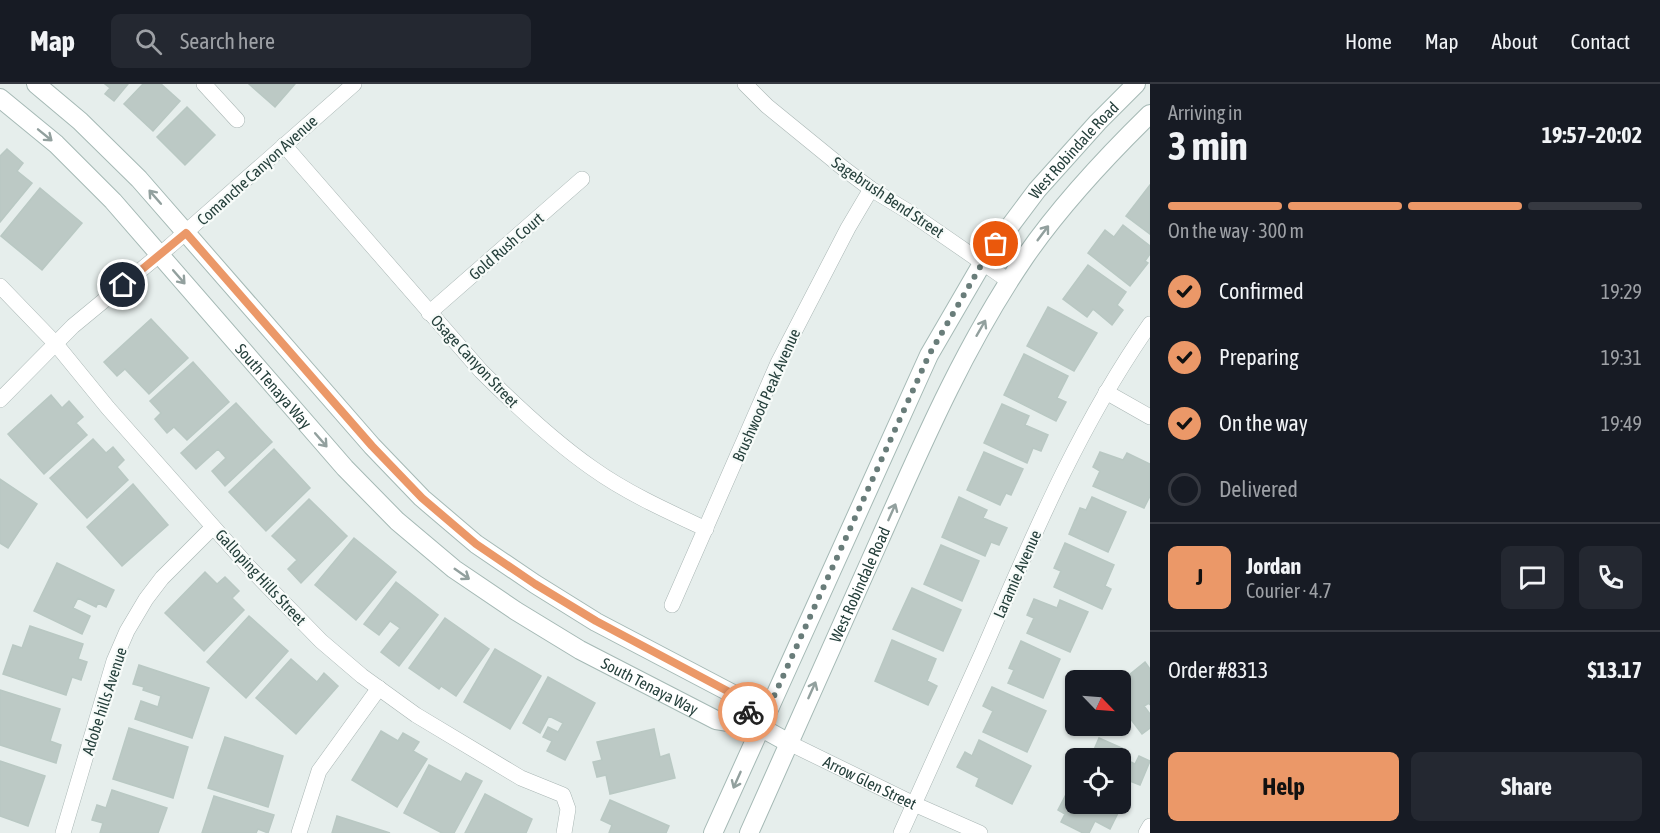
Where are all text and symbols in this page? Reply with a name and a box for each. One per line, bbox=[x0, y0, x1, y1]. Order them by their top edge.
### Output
search box bbox=[111, 14, 531, 68]
text: Map bbox=[30, 25, 75, 57]
icon: search bbox=[132, 25, 165, 58]
text: Search here bbox=[180, 28, 275, 54]
text: Home bbox=[1345, 29, 1392, 53]
text: Map bbox=[1425, 29, 1459, 53]
text: About bbox=[1492, 29, 1538, 53]
text: Contact bbox=[1571, 29, 1630, 53]
street label: West Robindale Road bbox=[1025, 98, 1122, 202]
text: Arriving in bbox=[1168, 101, 1242, 124]
street label: Comanche Canyon Avenue bbox=[193, 111, 321, 229]
text: 19:57–20:02 bbox=[1542, 122, 1642, 148]
text: 3 min bbox=[1168, 124, 1248, 168]
one-way arrow bbox=[37, 129, 53, 142]
street label: Sagebrush Bend Street bbox=[828, 153, 948, 242]
one-way arrow bbox=[148, 190, 162, 205]
street label: Gold Rush Court bbox=[465, 209, 547, 283]
pin bbox=[970, 218, 1021, 269]
text: On the way · 300 m bbox=[1168, 219, 1304, 242]
one-way arrow bbox=[1036, 225, 1049, 241]
icon: bag bbox=[979, 227, 1012, 260]
pin bbox=[97, 259, 148, 310]
icon: home bbox=[106, 268, 139, 301]
one-way arrow bbox=[172, 269, 186, 284]
icon: check bbox=[1168, 275, 1201, 308]
text: Confirmed bbox=[1219, 278, 1304, 304]
text: 19:29 bbox=[1601, 280, 1642, 303]
street label: Osage Canyon Street bbox=[427, 311, 523, 412]
one-way arrow bbox=[975, 320, 987, 337]
street label: Brushwood Peak Avenue bbox=[729, 326, 803, 464]
street label: South Tenaya Way bbox=[232, 340, 316, 433]
icon: check bbox=[1168, 341, 1201, 374]
text: Preparing bbox=[1219, 344, 1299, 370]
text: 19:31 bbox=[1601, 346, 1642, 369]
icon: check bbox=[1168, 407, 1201, 440]
text: On the way bbox=[1219, 410, 1308, 436]
text: 19:49 bbox=[1601, 412, 1642, 435]
one-way arrow bbox=[314, 432, 328, 447]
text: Delivered bbox=[1219, 476, 1298, 502]
one-way arrow bbox=[887, 503, 898, 521]
street label: West Robindale Road bbox=[826, 524, 893, 645]
street label: Galloping Hills Street bbox=[211, 525, 310, 630]
street label: Laramie Avenue bbox=[990, 527, 1044, 621]
button: chat bbox=[1501, 546, 1564, 609]
button: phone bbox=[1579, 546, 1642, 609]
text: Jordan bbox=[1246, 553, 1301, 579]
text: J bbox=[1196, 564, 1203, 590]
one-way arrow bbox=[453, 568, 469, 580]
text: Courier · 4.7 bbox=[1246, 579, 1332, 602]
street label: Adobe hills Avenue bbox=[78, 645, 130, 757]
street label: South Tenaya Way bbox=[598, 654, 702, 719]
text: Order #8313 bbox=[1168, 657, 1268, 683]
text: $13.17 bbox=[1587, 657, 1642, 683]
north arrow bbox=[1065, 670, 1131, 736]
map controls bbox=[1065, 670, 1131, 814]
one-way arrow bbox=[807, 681, 819, 699]
courier bbox=[718, 682, 778, 742]
icon: bike bbox=[732, 696, 765, 729]
button: locate bbox=[1065, 748, 1131, 814]
street label: Arrow Glen Street bbox=[820, 752, 920, 813]
button: Help bbox=[1168, 752, 1399, 821]
button: Share bbox=[1411, 752, 1642, 821]
one-way arrow bbox=[730, 771, 742, 789]

